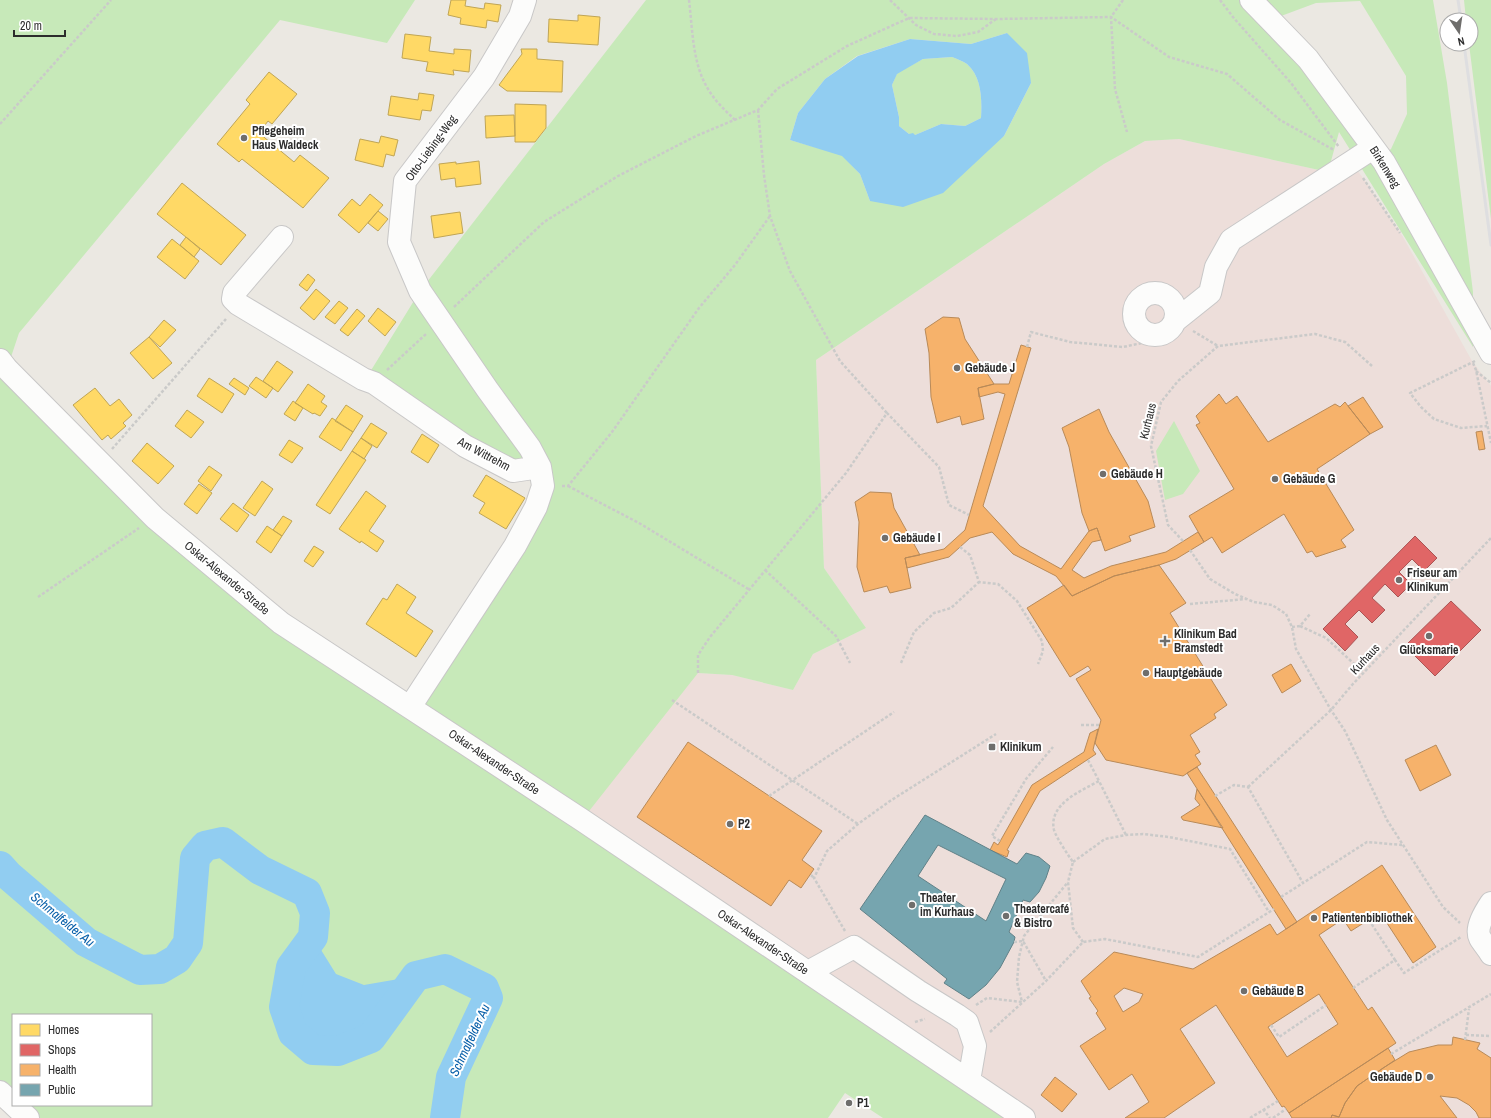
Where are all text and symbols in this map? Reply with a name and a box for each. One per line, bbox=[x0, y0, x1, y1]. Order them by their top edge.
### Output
scale bar bbox=[14, 12, 65, 38]
north arrow bbox=[1439, 12, 1479, 52]
text: 20 m bbox=[20, 18, 42, 34]
text: N bbox=[1457, 34, 1466, 49]
street label: Otto-Liebing-Weg bbox=[402, 111, 461, 184]
place label: Pflegeheim Haus Waldeck bbox=[252, 123, 319, 153]
marker: Pflegeheim Haus Waldeck bbox=[239, 133, 249, 143]
street label: Birkenweg bbox=[1366, 143, 1404, 191]
place label: Gebäude J bbox=[965, 360, 1015, 376]
marker: Gebäude J bbox=[952, 363, 962, 373]
street label: Kurhaus bbox=[1136, 401, 1160, 441]
street label: Am Wittrehm bbox=[454, 433, 513, 475]
place label: Gebäude H bbox=[1111, 466, 1163, 482]
marker: Gebäude H bbox=[1098, 469, 1108, 479]
place label: Gebäude G bbox=[1283, 471, 1336, 487]
marker: Gebäude G bbox=[1270, 474, 1280, 484]
place label: Gebäude I bbox=[893, 530, 941, 546]
marker: Gebäude I bbox=[880, 533, 890, 543]
street label: Oskar-Alexander-Straße bbox=[181, 538, 273, 618]
place label: Friseur am Klinikum bbox=[1407, 565, 1458, 595]
marker: Friseur am Klinikum bbox=[1394, 575, 1404, 585]
place label: Klinikum Bad Bramstedt bbox=[1174, 626, 1237, 656]
marker: Glücksmarie bbox=[1424, 631, 1434, 641]
marker: Klinikum Bad Bramstedt bbox=[1159, 635, 1171, 647]
street label: Kurhaus bbox=[1347, 640, 1383, 678]
place label: Glücksmarie bbox=[1399, 642, 1459, 658]
place label: Hauptgebäude bbox=[1154, 665, 1223, 681]
marker: Hauptgebäude bbox=[1141, 668, 1151, 678]
street label: Oskar-Alexander-Straße bbox=[445, 726, 543, 798]
place label: Klinikum bbox=[1000, 739, 1042, 755]
marker: Klinikum bbox=[987, 742, 997, 752]
place label: P2 bbox=[738, 816, 751, 832]
marker: P2 bbox=[725, 819, 735, 829]
water label: Schmalfelder Au bbox=[27, 888, 98, 950]
place label: Theater im Kurhaus bbox=[920, 890, 975, 920]
marker: Theater im Kurhaus bbox=[907, 900, 917, 910]
place label: Theatercafé & Bistro bbox=[1014, 901, 1070, 931]
street label: Oskar-Alexander-Straße bbox=[714, 906, 812, 978]
place label: Patientenbibliothek bbox=[1322, 910, 1413, 926]
marker: Theatercafé & Bistro bbox=[1001, 911, 1011, 921]
marker: Patientenbibliothek bbox=[1309, 913, 1319, 923]
place label: Gebäude B bbox=[1252, 983, 1304, 999]
marker: Gebäude B bbox=[1239, 986, 1249, 996]
water label: Schmalfelder Au bbox=[445, 1001, 494, 1079]
legend bbox=[12, 1014, 152, 1106]
text: Homes bbox=[48, 1022, 79, 1038]
text: Shops bbox=[48, 1042, 76, 1058]
text: Health bbox=[48, 1062, 76, 1078]
place label: Gebäude D bbox=[1370, 1069, 1422, 1085]
marker: Gebäude D bbox=[1425, 1072, 1435, 1082]
text: Public bbox=[48, 1082, 75, 1098]
place label: P1 bbox=[857, 1095, 870, 1111]
marker: P1 bbox=[844, 1098, 854, 1108]

